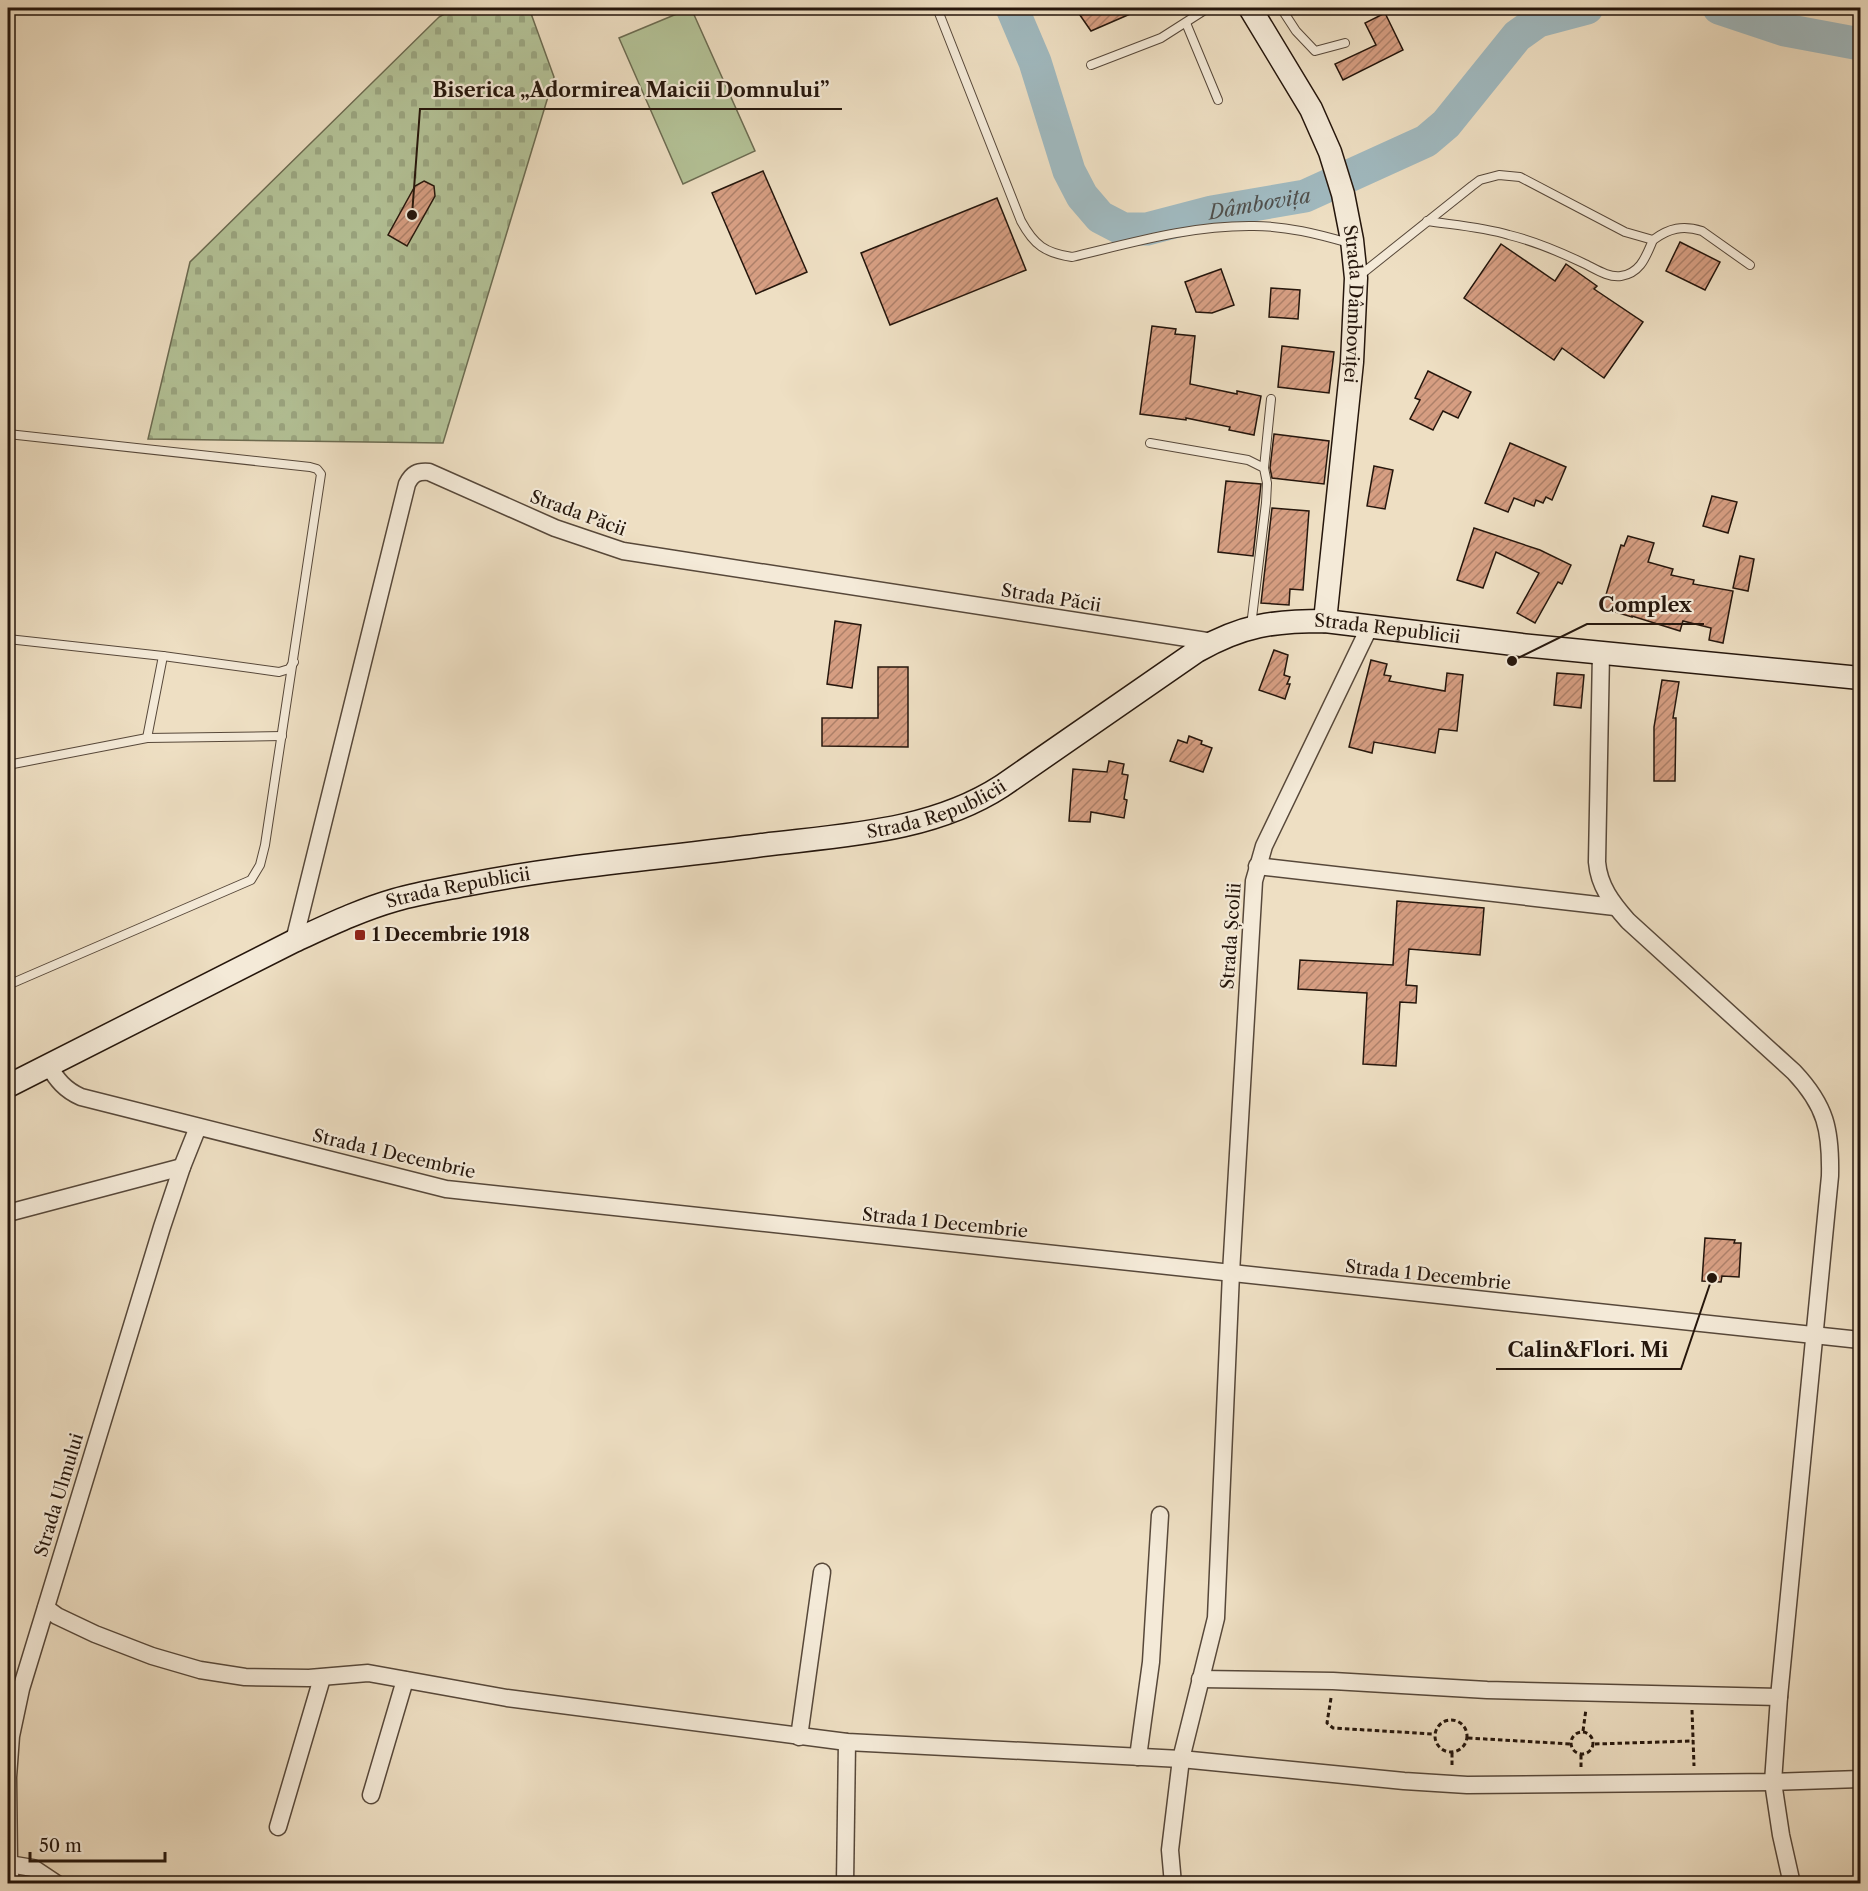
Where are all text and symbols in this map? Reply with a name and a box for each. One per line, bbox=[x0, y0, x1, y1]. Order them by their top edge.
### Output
callout: Biserica „Adormirea Maicii Domnului” bbox=[420, 71, 842, 109]
text: Biserica „Adormirea Maicii Domnului” bbox=[432, 78, 830, 102]
water label: Dâmbovița bbox=[1204, 183, 1313, 225]
street label: Strada Dâmboviței bbox=[1338, 223, 1367, 385]
street label: Strada Păcii bbox=[527, 485, 630, 541]
street label: Strada Păcii bbox=[1000, 579, 1103, 617]
callout: Complex bbox=[1587, 586, 1704, 624]
text: Complex bbox=[1598, 593, 1693, 617]
street label: Strada Republicii bbox=[1314, 610, 1462, 648]
street label: Strada Republicii bbox=[865, 775, 1011, 843]
street label: Strada Republicii bbox=[383, 863, 532, 913]
street label: Strada Școlii bbox=[1216, 881, 1246, 990]
place label: 1 Decembrie 1918 bbox=[372, 924, 530, 946]
marker: 1 Decembrie 1918 bbox=[353, 928, 367, 942]
street label: Strada 1 Decembrie bbox=[310, 1125, 478, 1183]
street label: Strada 1 Decembrie bbox=[861, 1203, 1029, 1243]
street label: Strada 1 Decembrie bbox=[1344, 1255, 1512, 1295]
callout: Calin&Flori. Mi bbox=[1496, 1331, 1681, 1369]
text: Calin&Flori. Mi bbox=[1507, 1338, 1669, 1362]
street label: Strada Ulmului bbox=[30, 1430, 88, 1560]
scale bar bbox=[30, 1825, 165, 1863]
text: 50 m bbox=[39, 1835, 82, 1857]

